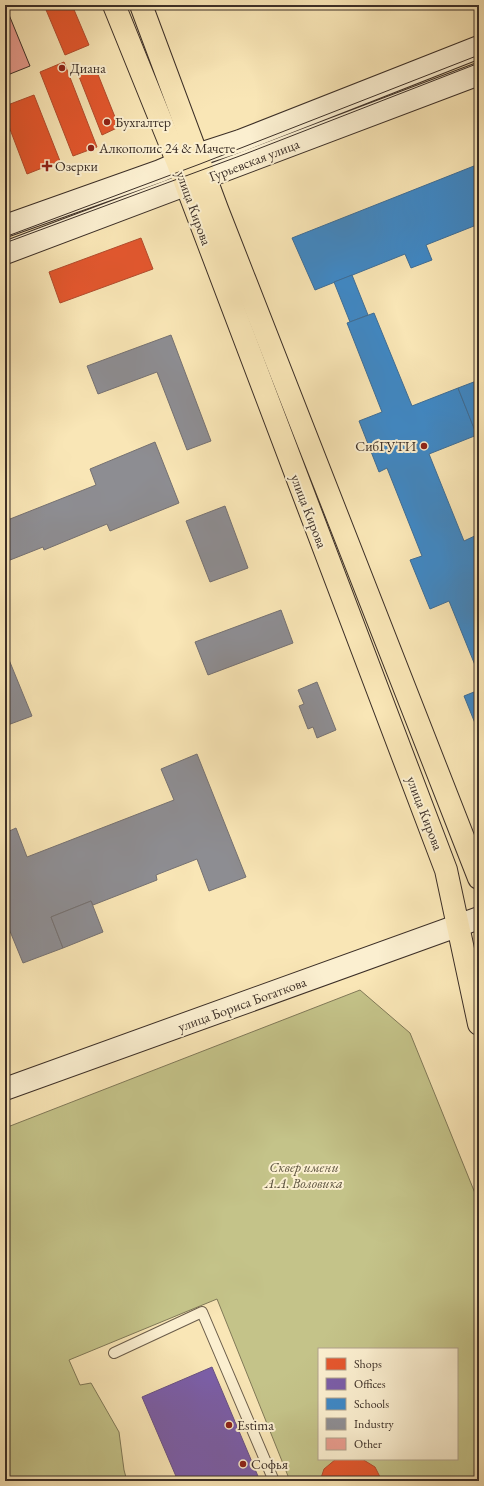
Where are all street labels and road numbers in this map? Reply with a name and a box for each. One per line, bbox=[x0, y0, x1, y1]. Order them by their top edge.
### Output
street label: Гурьевская улица bbox=[206, 134, 302, 186]
street label: улица Кирова bbox=[172, 168, 216, 248]
street label: улица Кирова bbox=[287, 471, 331, 551]
street label: улица Кирова bbox=[403, 773, 447, 853]
street label: улица Бориса Богаткова bbox=[175, 972, 309, 1036]

